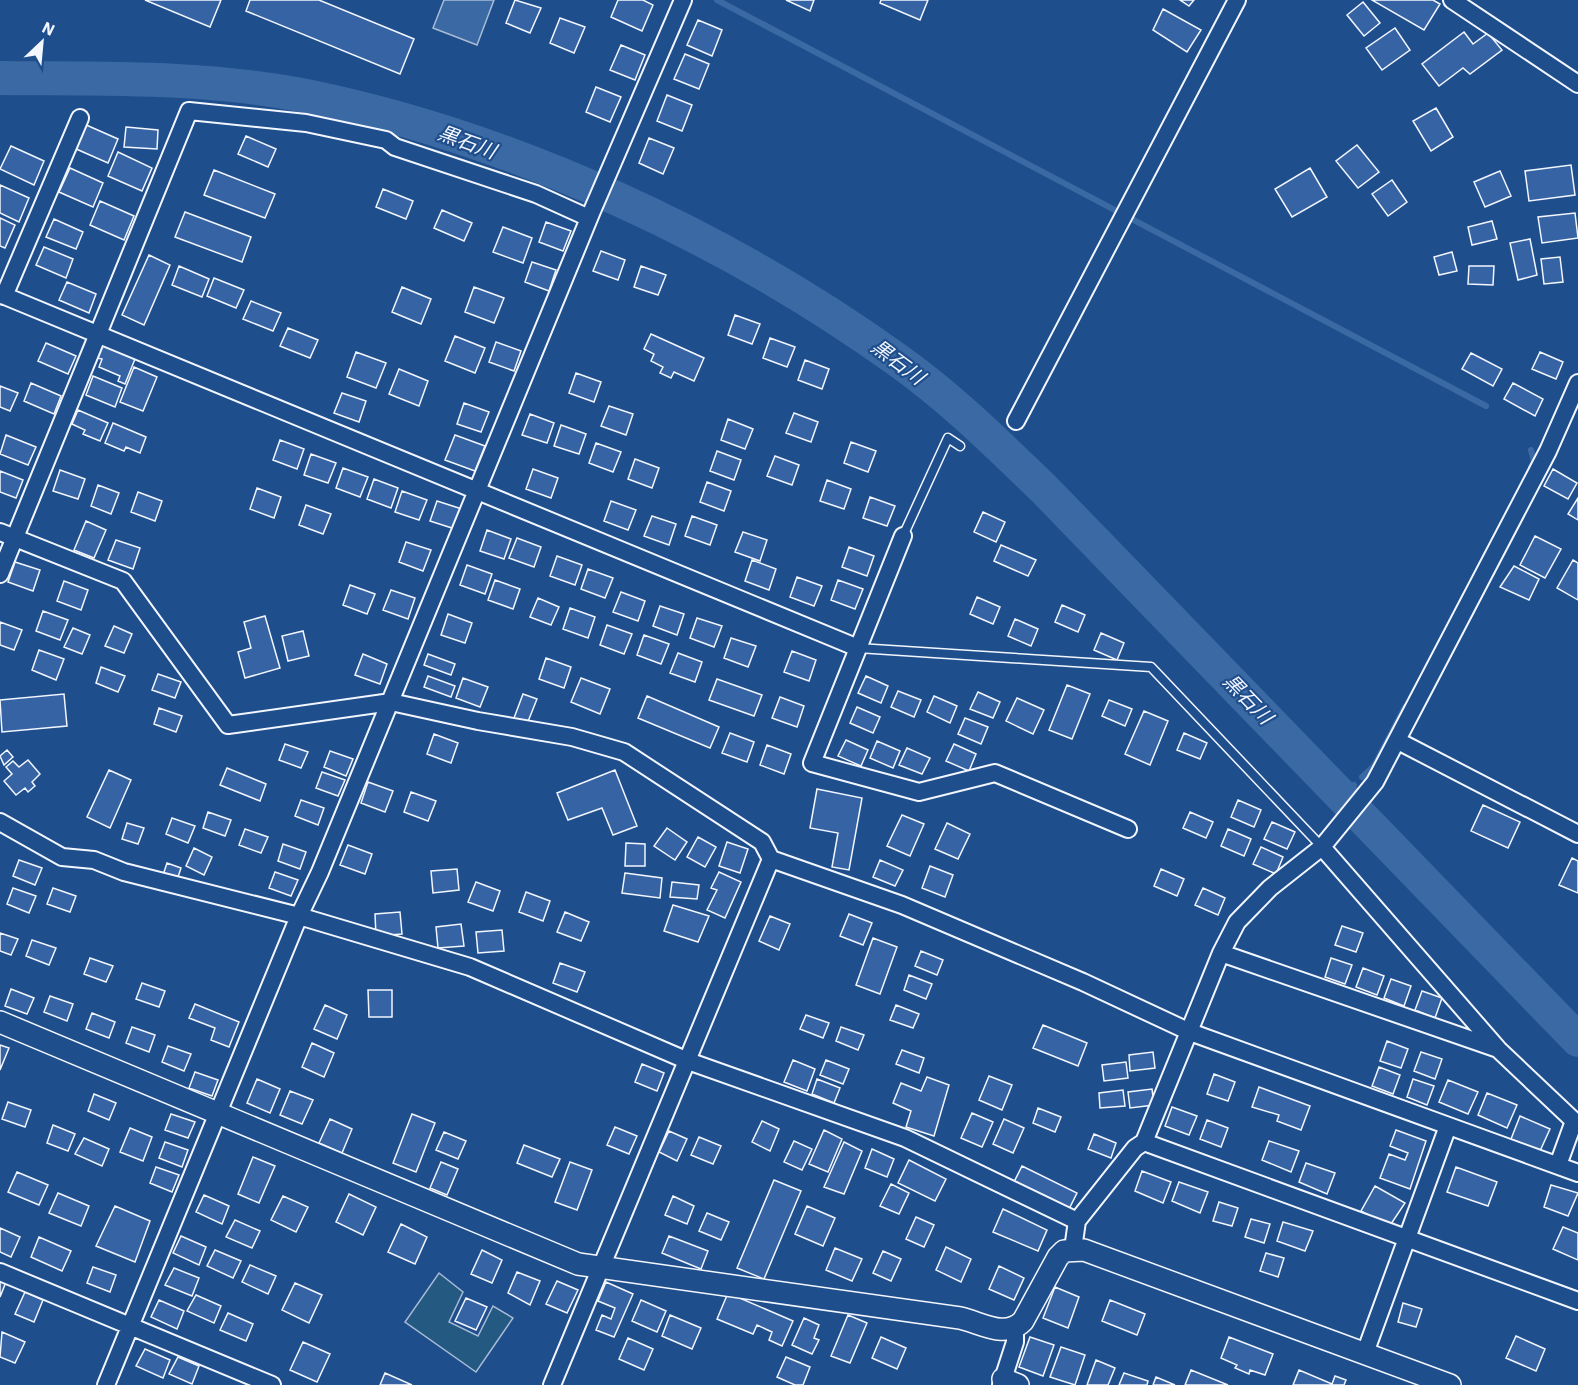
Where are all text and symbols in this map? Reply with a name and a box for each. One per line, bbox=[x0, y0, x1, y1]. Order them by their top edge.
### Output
north arrow bbox=[12, 12, 72, 72]
text: N bbox=[39, 17, 58, 40]
water label: 黒石川 bbox=[434, 119, 502, 165]
water label: 黒石川 bbox=[866, 333, 932, 392]
water label: 黒石川 bbox=[1218, 668, 1280, 731]

